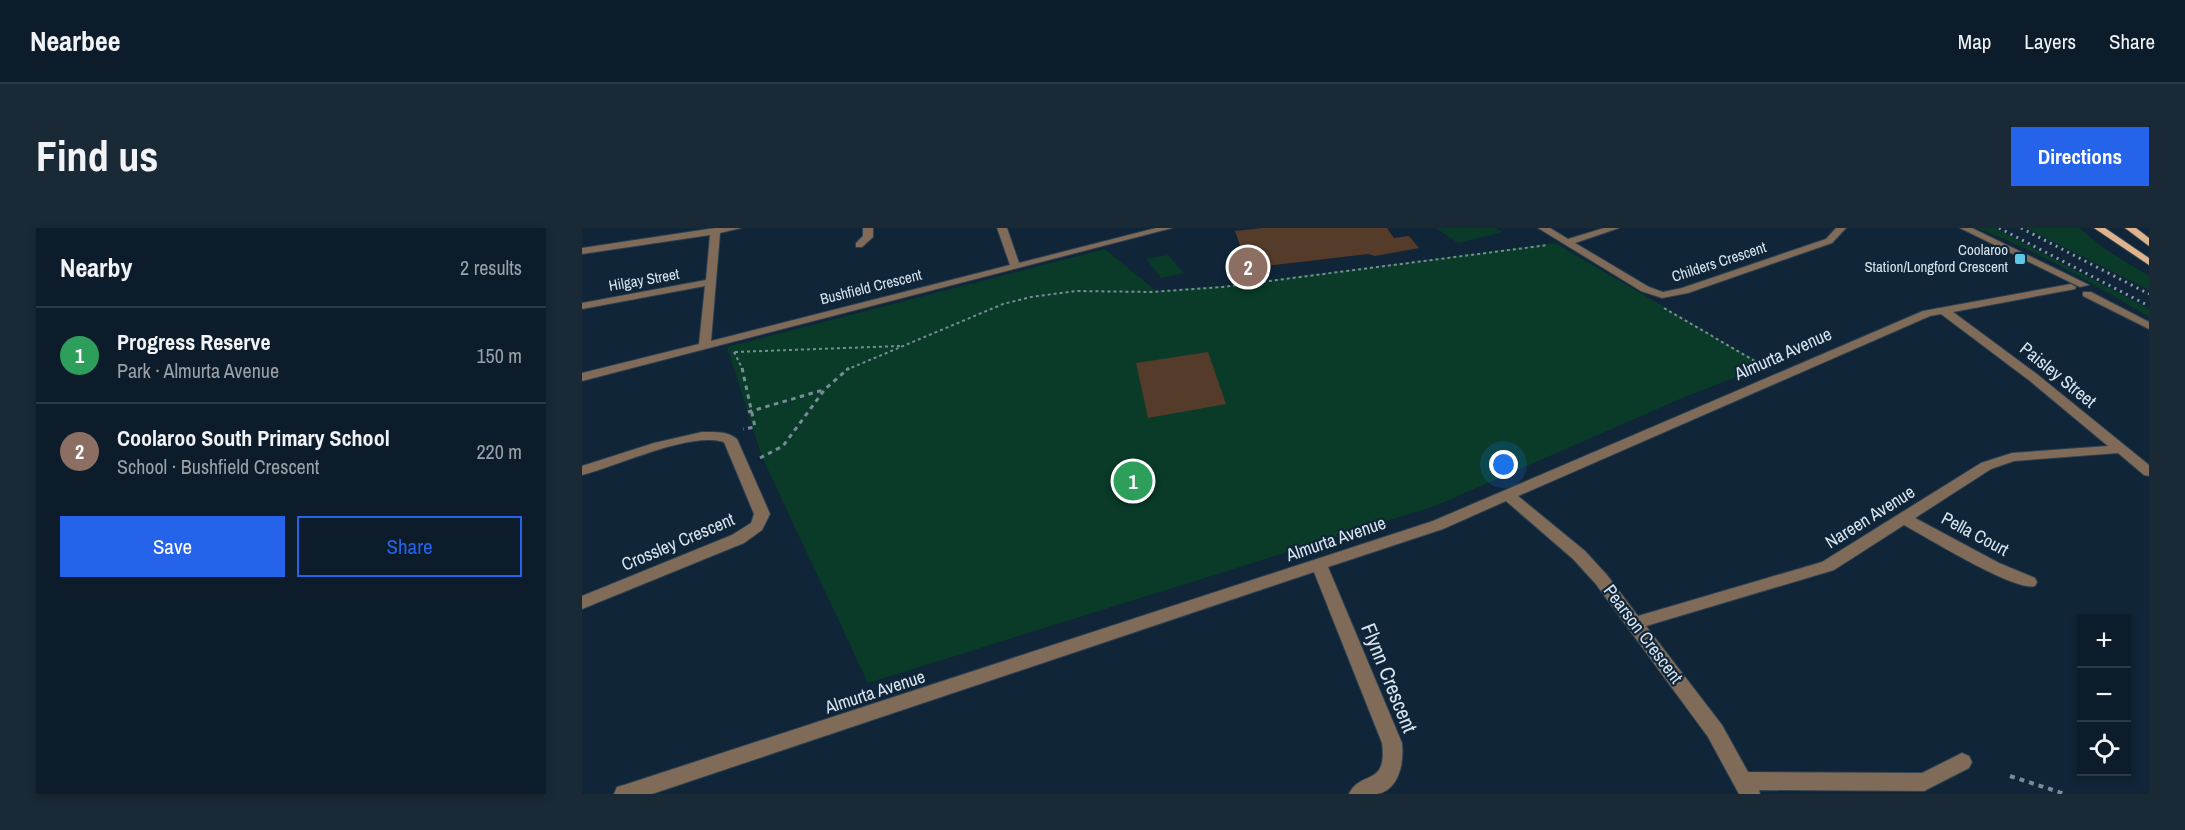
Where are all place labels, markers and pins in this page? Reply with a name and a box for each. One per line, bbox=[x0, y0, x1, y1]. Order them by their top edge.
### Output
place label: Coolaroo Station/Longford Crescent bbox=[1864, 239, 2009, 277]
pin: 2 bbox=[1228, 244, 1268, 290]
marker: Coolaroo Station/Longford Crescent bbox=[2013, 252, 2027, 266]
pin: 1 bbox=[1114, 458, 1152, 504]

